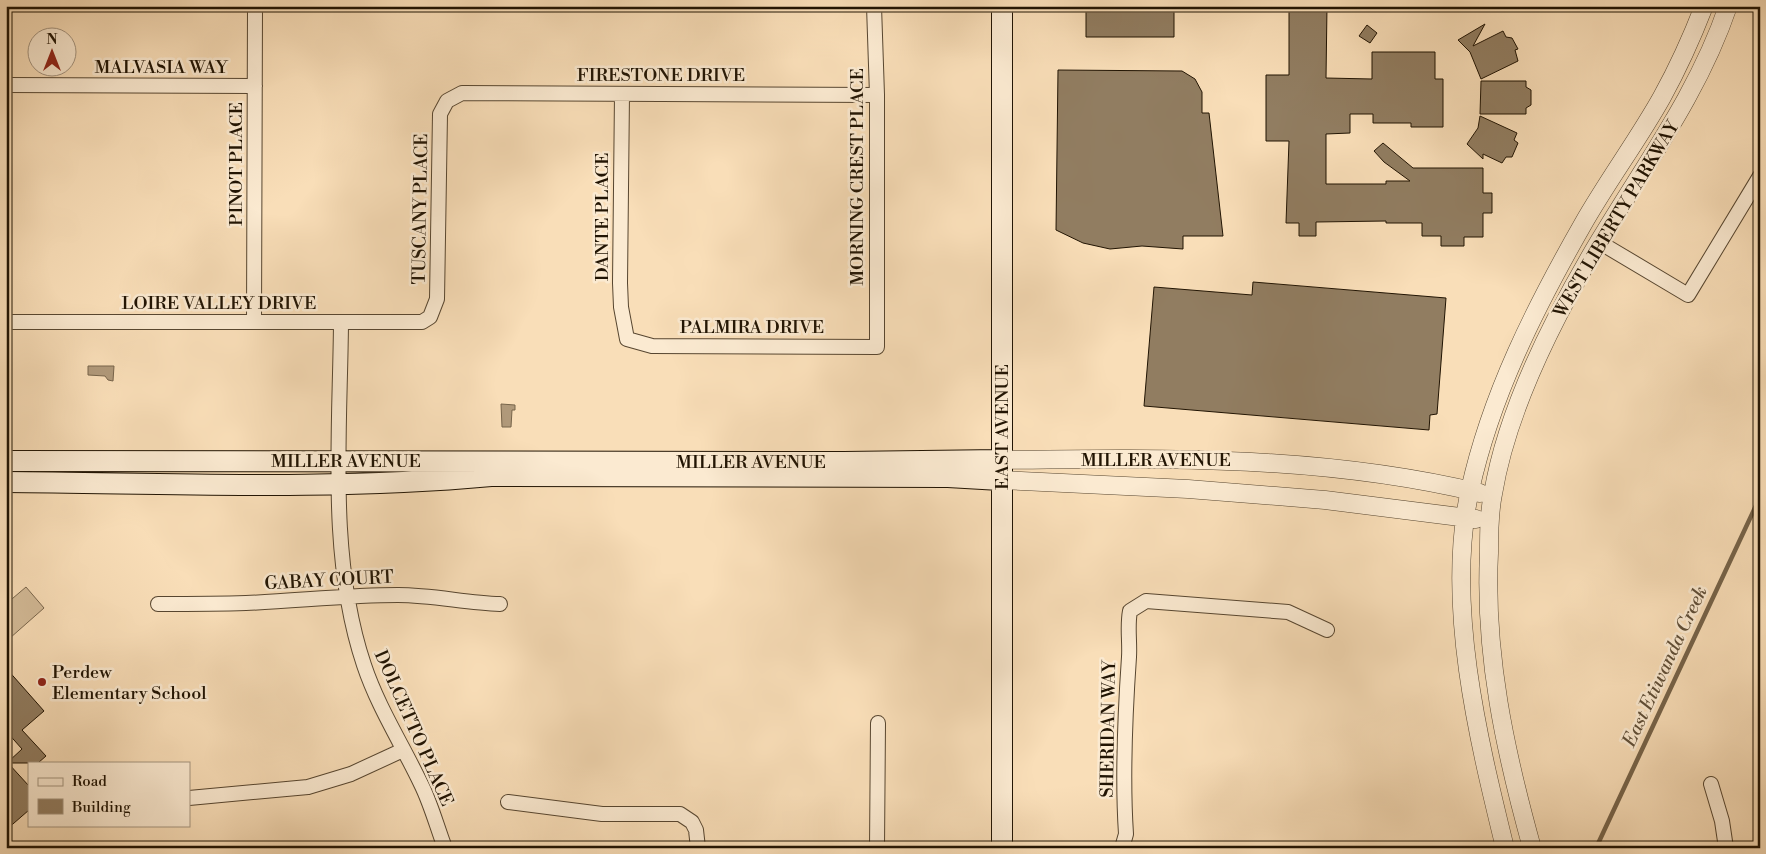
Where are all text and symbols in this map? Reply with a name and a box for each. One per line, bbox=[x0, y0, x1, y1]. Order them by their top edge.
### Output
north arrow bbox=[28, 28, 78, 78]
text: N bbox=[46, 31, 58, 49]
street label: MALVASIA WAY bbox=[94, 56, 229, 79]
street label: FIRESTONE DRIVE bbox=[577, 64, 745, 87]
street label: MORNING CREST PLACE bbox=[846, 68, 869, 286]
street label: PINOT PLACE bbox=[225, 102, 248, 226]
street label: WEST LIBERTY PARKWAY bbox=[1548, 116, 1685, 323]
street label: TUSCANY PLACE bbox=[408, 133, 433, 285]
street label: DANTE PLACE bbox=[591, 153, 614, 281]
street label: LOIRE VALLEY DRIVE bbox=[122, 292, 316, 315]
street label: PALMIRA DRIVE bbox=[680, 316, 824, 339]
street label: EAST AVENUE bbox=[991, 364, 1014, 490]
street label: MILLER AVENUE bbox=[1081, 449, 1231, 472]
street label: MILLER AVENUE bbox=[271, 450, 421, 473]
street label: MILLER AVENUE bbox=[676, 451, 826, 474]
street label: GABAY COURT bbox=[264, 566, 394, 595]
water label: East Etiwanda Creek bbox=[1617, 582, 1713, 751]
street label: DOLCETTO PLACE bbox=[369, 646, 458, 810]
street label: SHERIDAN WAY bbox=[1096, 659, 1121, 798]
place label: Perdew Elementary School bbox=[52, 661, 207, 705]
marker: Perdew Elementary School bbox=[36, 676, 48, 688]
legend bbox=[28, 762, 190, 826]
text: Road bbox=[72, 772, 107, 791]
text: Building bbox=[71, 798, 131, 817]

